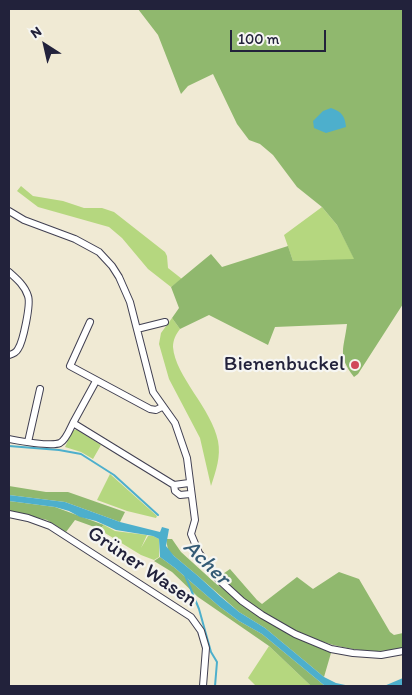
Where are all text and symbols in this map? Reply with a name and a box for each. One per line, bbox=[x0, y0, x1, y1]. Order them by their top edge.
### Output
north arrow bbox=[20, 20, 70, 70]
scale bar bbox=[232, 20, 328, 52]
text: N bbox=[27, 23, 45, 42]
text: 100 m bbox=[238, 30, 279, 48]
place label: Bienenbuckel bbox=[224, 352, 345, 378]
marker: Bienenbuckel bbox=[349, 359, 361, 371]
street label: Grüner Wasen bbox=[82, 521, 202, 613]
water label: Acher bbox=[177, 534, 235, 592]

